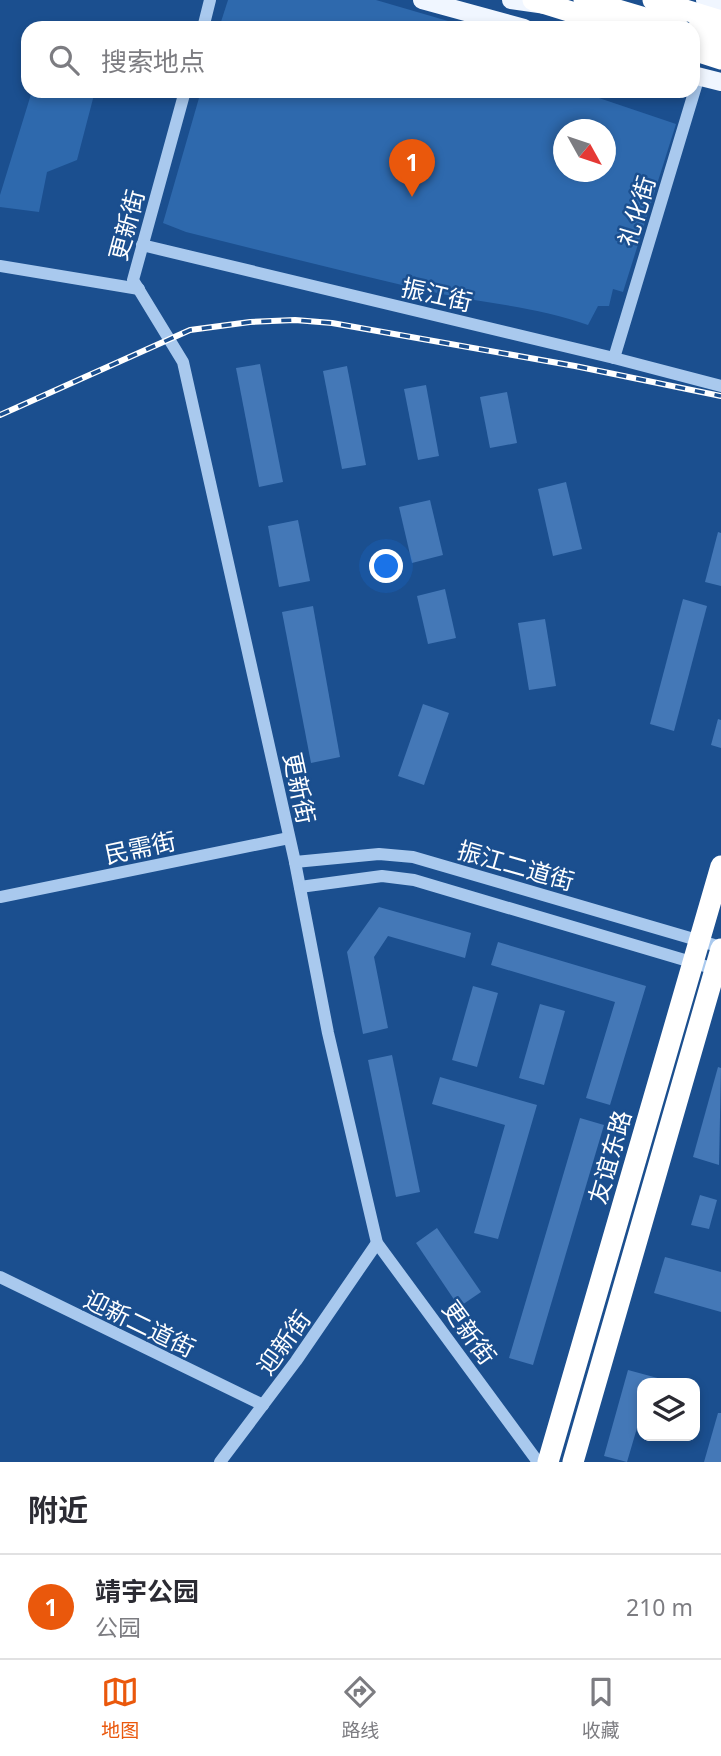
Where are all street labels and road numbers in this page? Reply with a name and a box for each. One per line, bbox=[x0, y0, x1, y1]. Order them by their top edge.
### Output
street label: 礼化街 bbox=[610, 172, 662, 250]
street label: 更新街 bbox=[101, 186, 151, 264]
street label: 振江街 bbox=[398, 270, 476, 318]
street label: 更新街 bbox=[276, 749, 324, 827]
street label: 民需街 bbox=[101, 823, 179, 871]
street label: 振江二道街 bbox=[454, 833, 578, 897]
street label: 友谊东路 bbox=[580, 1106, 638, 1208]
street label: 迎新二道街 bbox=[79, 1282, 201, 1364]
street label: 更新街 bbox=[435, 1293, 505, 1371]
street label: 迎新街 bbox=[248, 1303, 318, 1381]

